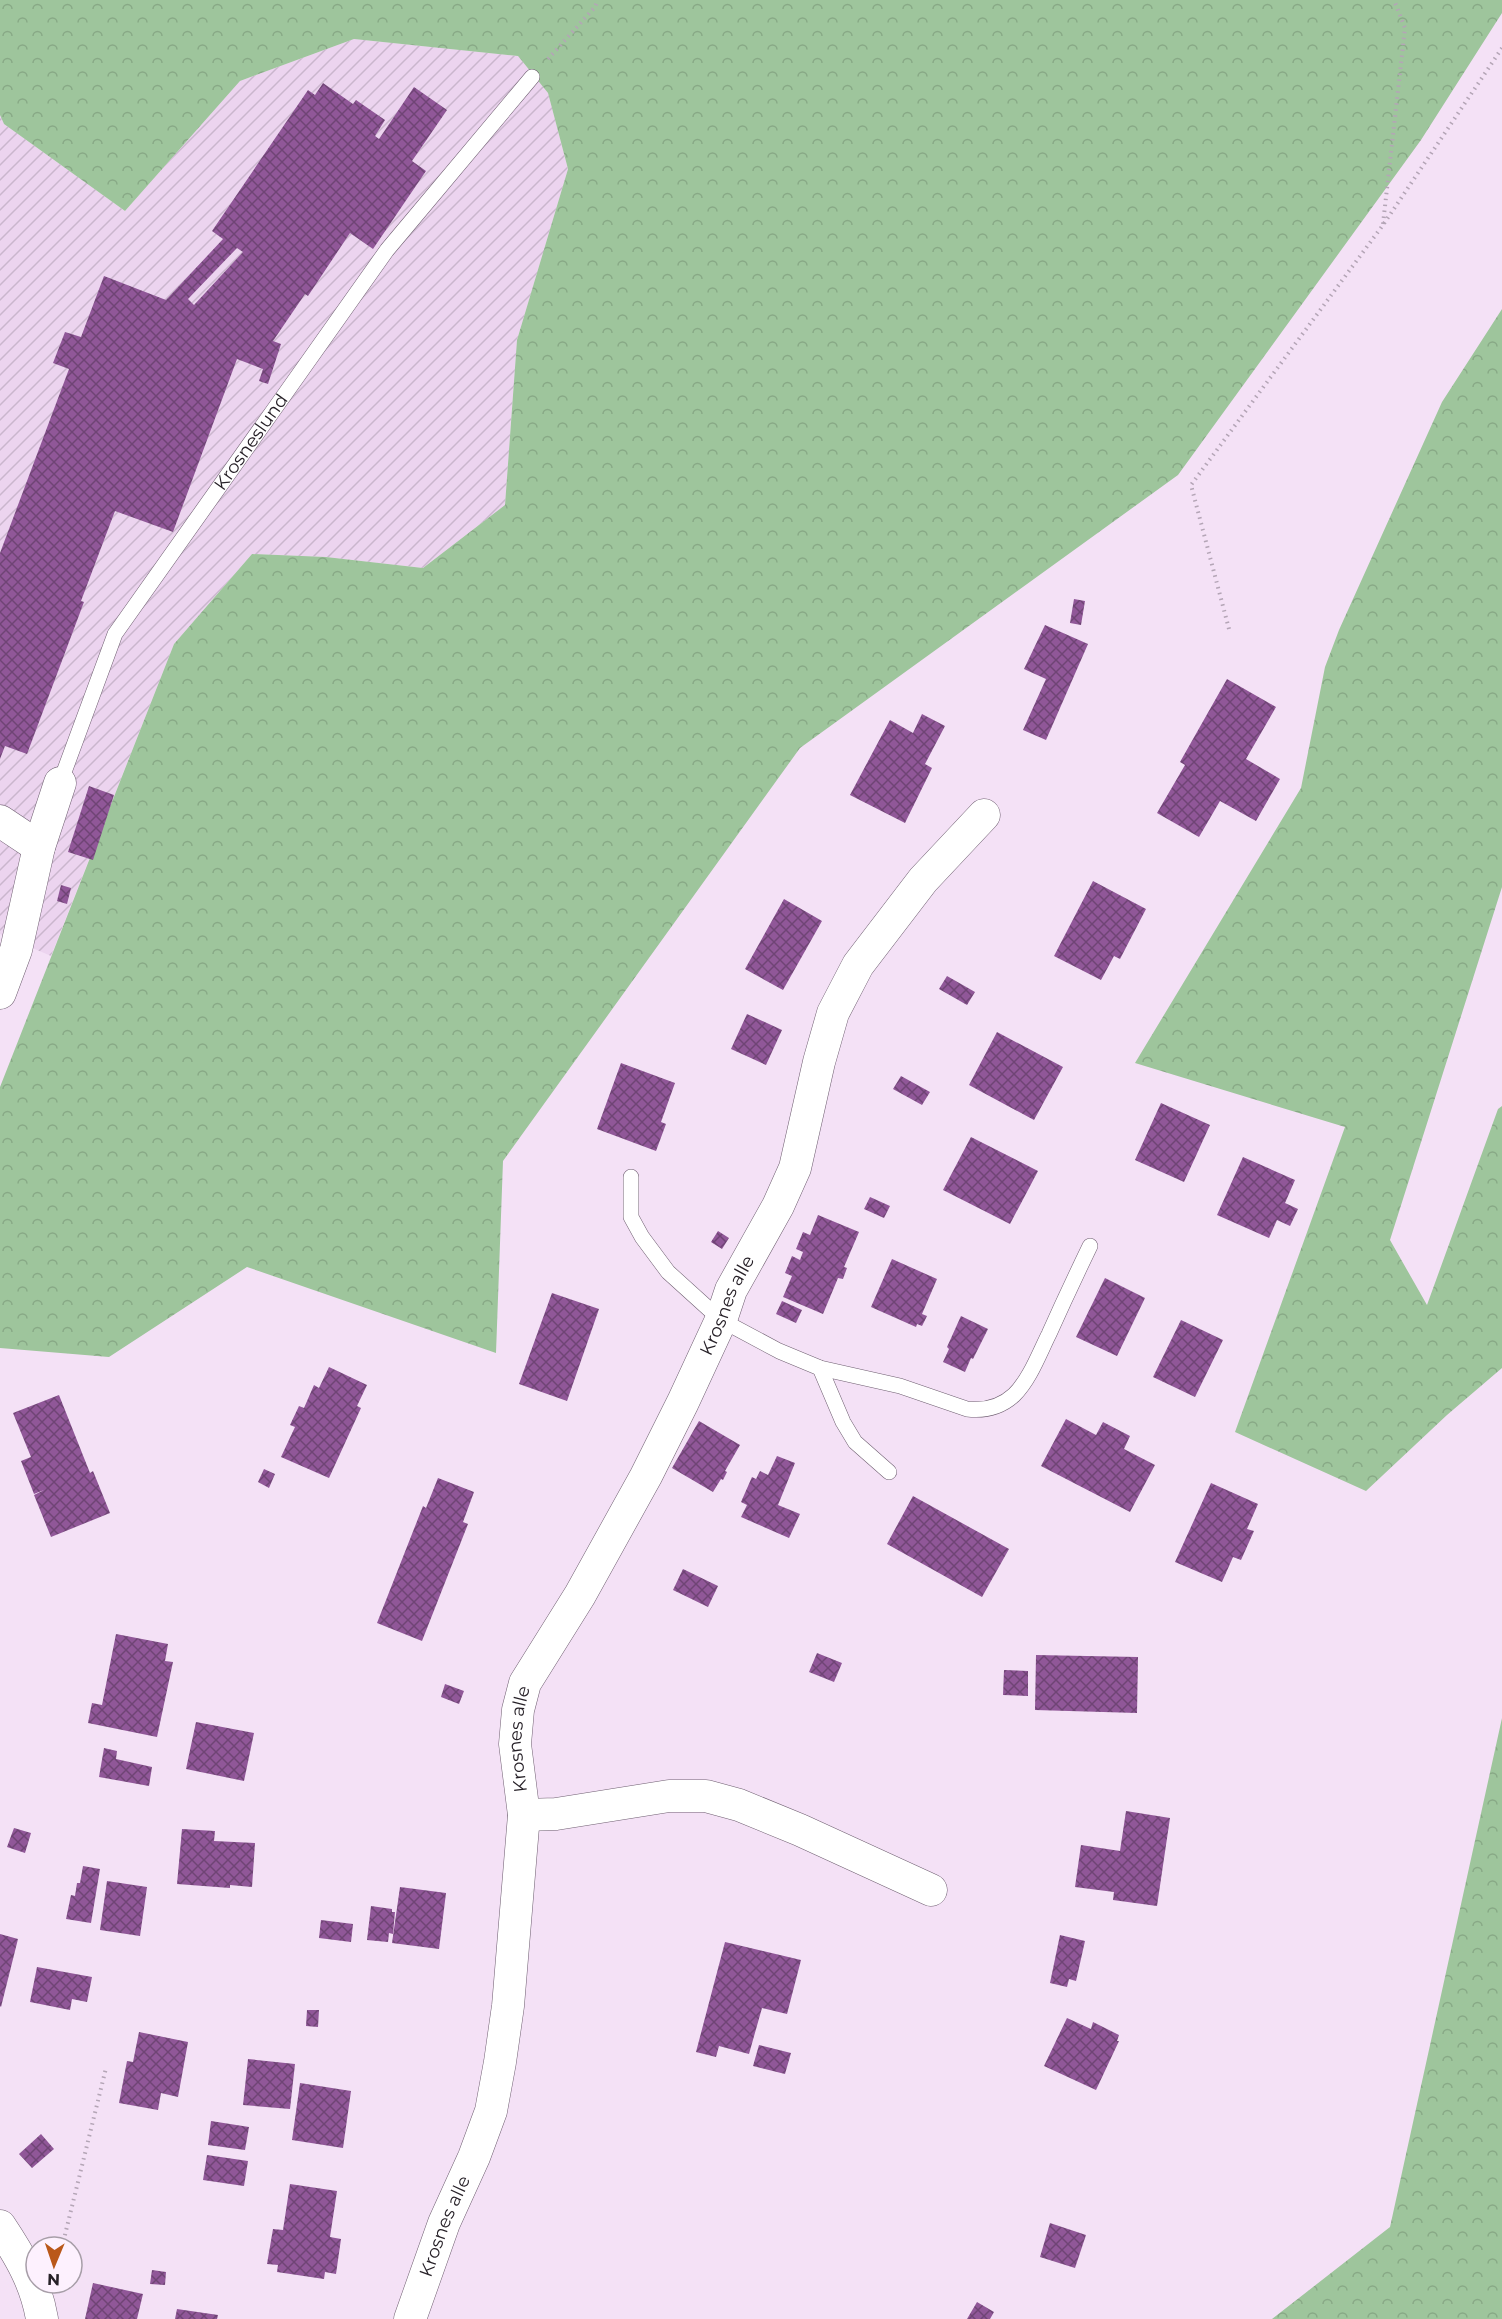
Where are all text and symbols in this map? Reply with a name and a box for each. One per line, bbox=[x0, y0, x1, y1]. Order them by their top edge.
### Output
street label: Krosneslund bbox=[209, 390, 293, 495]
street label: Krosnes alle bbox=[695, 1251, 759, 1359]
street label: Krosnes alle bbox=[504, 1683, 535, 1794]
street label: Krosnes alle bbox=[415, 2172, 475, 2280]
north arrow bbox=[24, 2235, 84, 2295]
text: N bbox=[47, 2270, 60, 2289]

